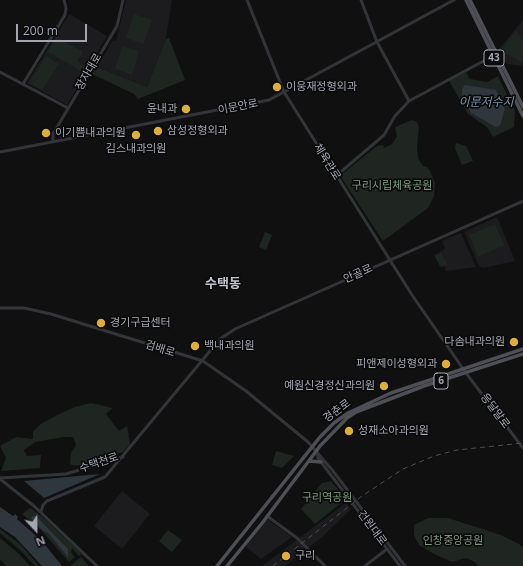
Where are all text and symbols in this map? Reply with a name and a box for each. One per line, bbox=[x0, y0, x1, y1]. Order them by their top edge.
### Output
scale bar bbox=[18, 16, 89, 42]
text: 200 m bbox=[23, 22, 58, 39]
road number: 43 bbox=[484, 50, 504, 66]
street label: 장자대로 bbox=[73, 51, 105, 93]
place label: 이웅재정형외과 bbox=[286, 80, 357, 94]
marker: 이웅재정형외과 bbox=[271, 81, 283, 93]
water label: 이문저수지 bbox=[458, 96, 514, 110]
street label: 이문안로 bbox=[217, 97, 259, 117]
place label: 윤내과 bbox=[147, 102, 177, 116]
marker: 윤내과 bbox=[180, 103, 192, 115]
place label: 삼성정형외과 bbox=[167, 124, 228, 138]
marker: 삼성정형외과 bbox=[152, 125, 164, 137]
place label: 이기쁨내과의원 bbox=[55, 126, 126, 140]
marker: 이기쁨내과의원 bbox=[40, 127, 52, 139]
marker: 김스내과의원 bbox=[130, 129, 142, 141]
street label: 체육관로 bbox=[311, 141, 343, 183]
place label: 김스내과의원 bbox=[106, 142, 166, 156]
park label: 구리시립체육공원 bbox=[352, 179, 432, 193]
street label: 안골로 bbox=[341, 262, 375, 286]
district label: 수택동 bbox=[205, 276, 241, 292]
place label: 경기구급센터 bbox=[110, 316, 171, 330]
marker: 경기구급센터 bbox=[95, 317, 107, 329]
place label: 다솜내과의원 bbox=[444, 335, 505, 349]
marker: 다솜내과의원 bbox=[508, 336, 520, 348]
street label: 검배로 bbox=[144, 338, 176, 360]
place label: 백내과의원 bbox=[204, 339, 255, 353]
marker: 백내과의원 bbox=[189, 340, 201, 352]
place label: 피앤제이성형외과 bbox=[356, 357, 437, 371]
marker: 피앤제이성형외과 bbox=[440, 358, 452, 370]
road number: 6 bbox=[434, 373, 448, 389]
place label: 예원신경정신과의원 bbox=[284, 379, 375, 393]
marker: 예원신경정신과의원 bbox=[378, 380, 390, 392]
street label: 응달말로 bbox=[478, 391, 512, 431]
street label: 경춘로 bbox=[321, 397, 353, 425]
place label: 성재소아과의원 bbox=[358, 424, 429, 438]
marker: 성재소아과의원 bbox=[343, 425, 355, 437]
street label: 수택천로 bbox=[78, 450, 120, 476]
park label: 구리역공원 bbox=[302, 491, 352, 505]
street label: 건원대로 bbox=[355, 508, 389, 548]
north arrow bbox=[16, 510, 56, 550]
text: N bbox=[34, 533, 48, 550]
park label: 인창중앙공원 bbox=[423, 534, 483, 548]
place label: 구리 bbox=[295, 549, 315, 563]
marker: 구리 bbox=[280, 550, 292, 562]

